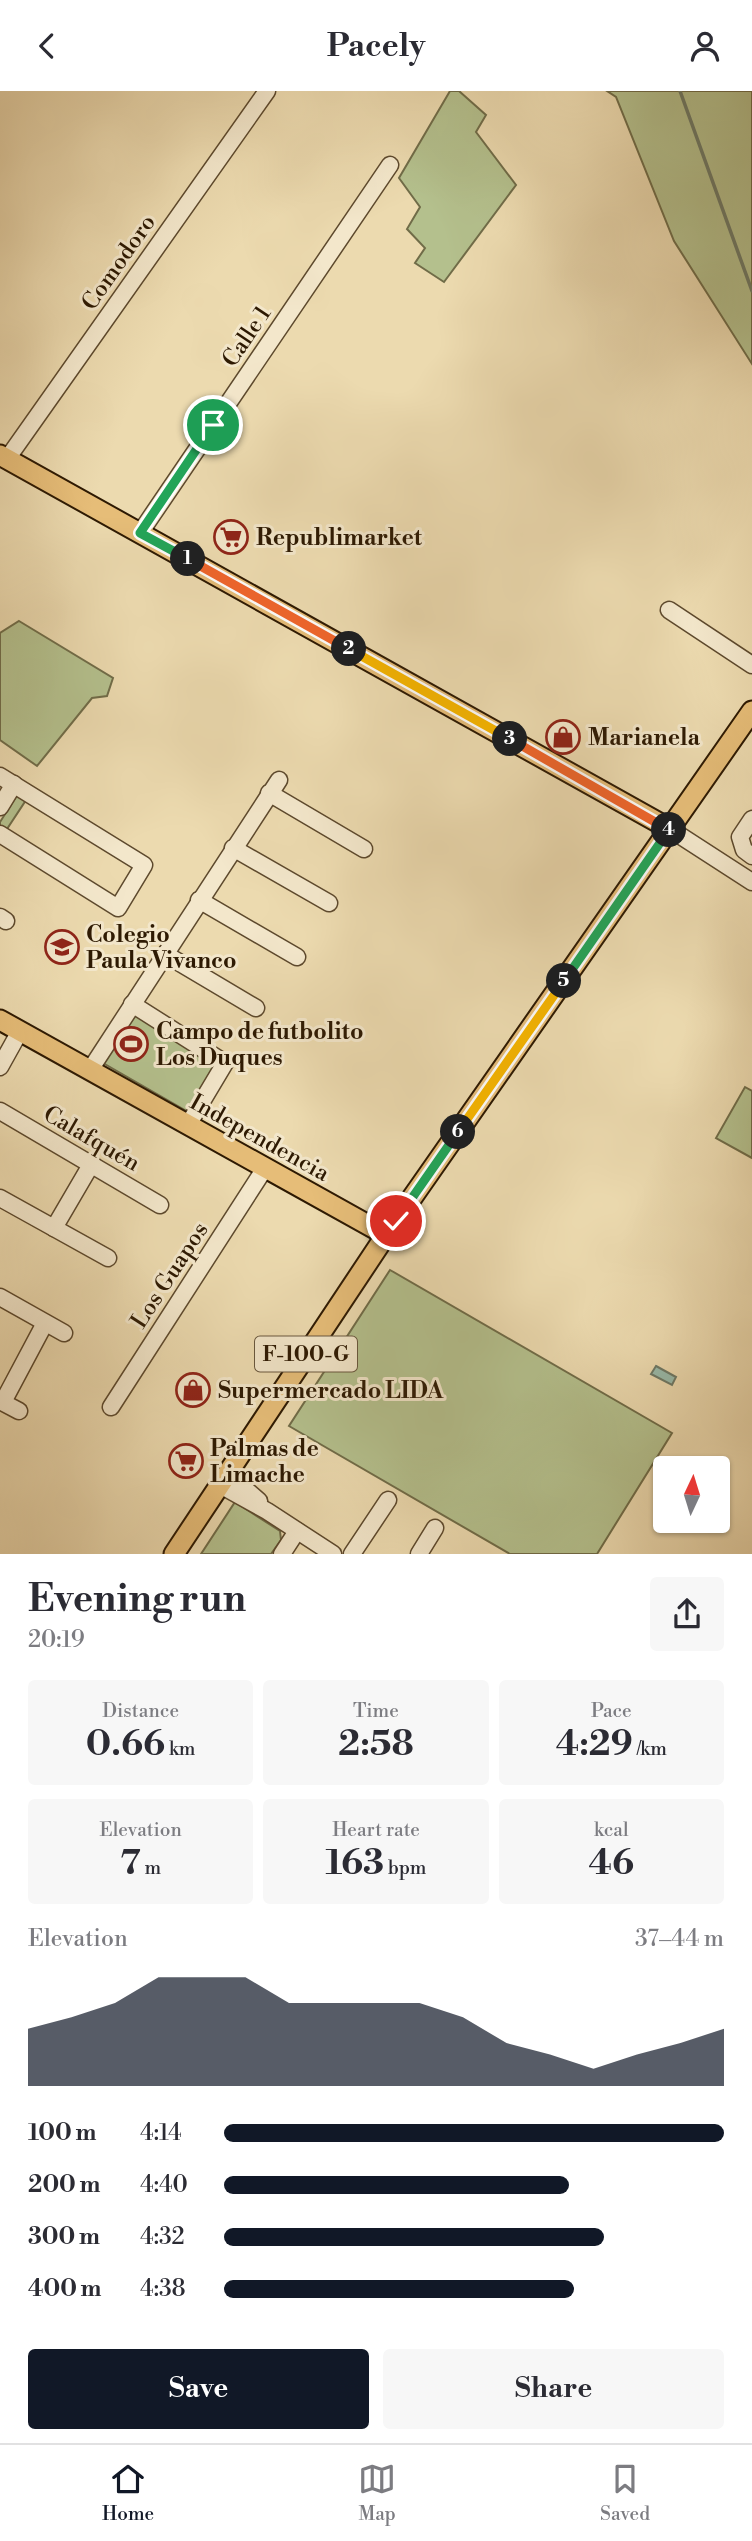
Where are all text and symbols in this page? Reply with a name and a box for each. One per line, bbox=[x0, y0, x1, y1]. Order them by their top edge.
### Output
text: Pacely bbox=[327, 26, 425, 66]
icon: back bbox=[28, 27, 66, 65]
icon: person bbox=[686, 27, 724, 65]
street label: Comodoro bbox=[76, 209, 162, 316]
street label: Calle 1 bbox=[216, 301, 277, 372]
pin bbox=[183, 395, 243, 455]
icon: arrive bbox=[194, 406, 232, 444]
supermarket icon: Republimarket bbox=[212, 518, 250, 556]
place label: Republimarket bbox=[256, 524, 423, 552]
pin: 1 bbox=[170, 541, 206, 577]
text: 1 bbox=[183, 546, 192, 570]
pin: 2 bbox=[332, 631, 366, 667]
text: 2 bbox=[343, 636, 354, 660]
shop icon: Marianela bbox=[544, 718, 582, 756]
pin: 3 bbox=[492, 721, 528, 757]
place label: Marianela bbox=[588, 724, 701, 752]
text: 3 bbox=[504, 726, 515, 750]
pin: 4 bbox=[652, 813, 686, 847]
text: 4 bbox=[662, 817, 675, 841]
place label: Colegio Paula Vivanco bbox=[86, 921, 237, 975]
school or university icon: Colegio Paula Vivanco bbox=[43, 928, 81, 966]
pin: 5 bbox=[546, 963, 582, 999]
text: 5 bbox=[558, 968, 569, 992]
place label: Campo de futbolito Los Duques bbox=[156, 1018, 363, 1072]
sports icon: Campo de futbolito Los Duques bbox=[112, 1025, 150, 1063]
street label: Independencia bbox=[185, 1088, 334, 1188]
street label: Calafquén bbox=[38, 1100, 145, 1178]
pin: 6 bbox=[440, 1115, 476, 1149]
text: 6 bbox=[452, 1119, 463, 1143]
pin bbox=[366, 1191, 426, 1251]
icon: check bbox=[377, 1202, 415, 1240]
street label: Los Guapos bbox=[125, 1217, 215, 1334]
road number: F-100-G bbox=[255, 1337, 357, 1371]
shop icon: Supermercado LIDA bbox=[174, 1371, 212, 1409]
place label: Supermercado LIDA bbox=[218, 1377, 444, 1405]
place label: Palmas de Limache bbox=[210, 1435, 319, 1489]
supermarket icon: Palmas de Limache bbox=[167, 1442, 205, 1480]
north arrow bbox=[653, 1456, 730, 1533]
map controls bbox=[653, 1456, 730, 1533]
text: Evening run bbox=[28, 1576, 246, 1623]
button: share bbox=[650, 1577, 724, 1651]
text: 20:19 bbox=[28, 1626, 85, 1654]
text: Distance bbox=[102, 1699, 179, 1723]
text: Time bbox=[353, 1699, 399, 1723]
text: Pace bbox=[591, 1699, 632, 1723]
text: 0.66 bbox=[86, 1723, 165, 1766]
text: 2:58 bbox=[338, 1723, 414, 1766]
text: 4:29 bbox=[556, 1723, 633, 1766]
text: km bbox=[165, 1737, 195, 1761]
text: /km bbox=[633, 1737, 667, 1761]
text: Elevation bbox=[100, 1818, 182, 1842]
text: Heart rate bbox=[332, 1818, 420, 1842]
text: kcal bbox=[594, 1818, 629, 1842]
text: 7 bbox=[120, 1842, 141, 1885]
text: 163 bbox=[325, 1842, 384, 1885]
text: 46 bbox=[589, 1842, 634, 1885]
text: m bbox=[141, 1856, 161, 1880]
text: bpm bbox=[384, 1856, 427, 1880]
text: Elevation bbox=[28, 1925, 128, 1953]
text: 37–44 m bbox=[635, 1925, 724, 1953]
text: 100 m bbox=[28, 2119, 96, 2147]
text: 4:14 bbox=[140, 2119, 182, 2147]
text: 200 m bbox=[28, 2171, 100, 2199]
text: 4:40 bbox=[140, 2171, 188, 2199]
text: 300 m bbox=[28, 2223, 100, 2251]
text: 4:32 bbox=[140, 2223, 185, 2251]
text: 400 m bbox=[28, 2275, 101, 2303]
text: 4:38 bbox=[140, 2275, 186, 2303]
button: Save bbox=[28, 2349, 369, 2429]
button: Share bbox=[383, 2349, 724, 2429]
tab: Home bbox=[102, 2460, 154, 2526]
tab: Map bbox=[358, 2460, 396, 2526]
tab: Saved bbox=[600, 2460, 650, 2526]

